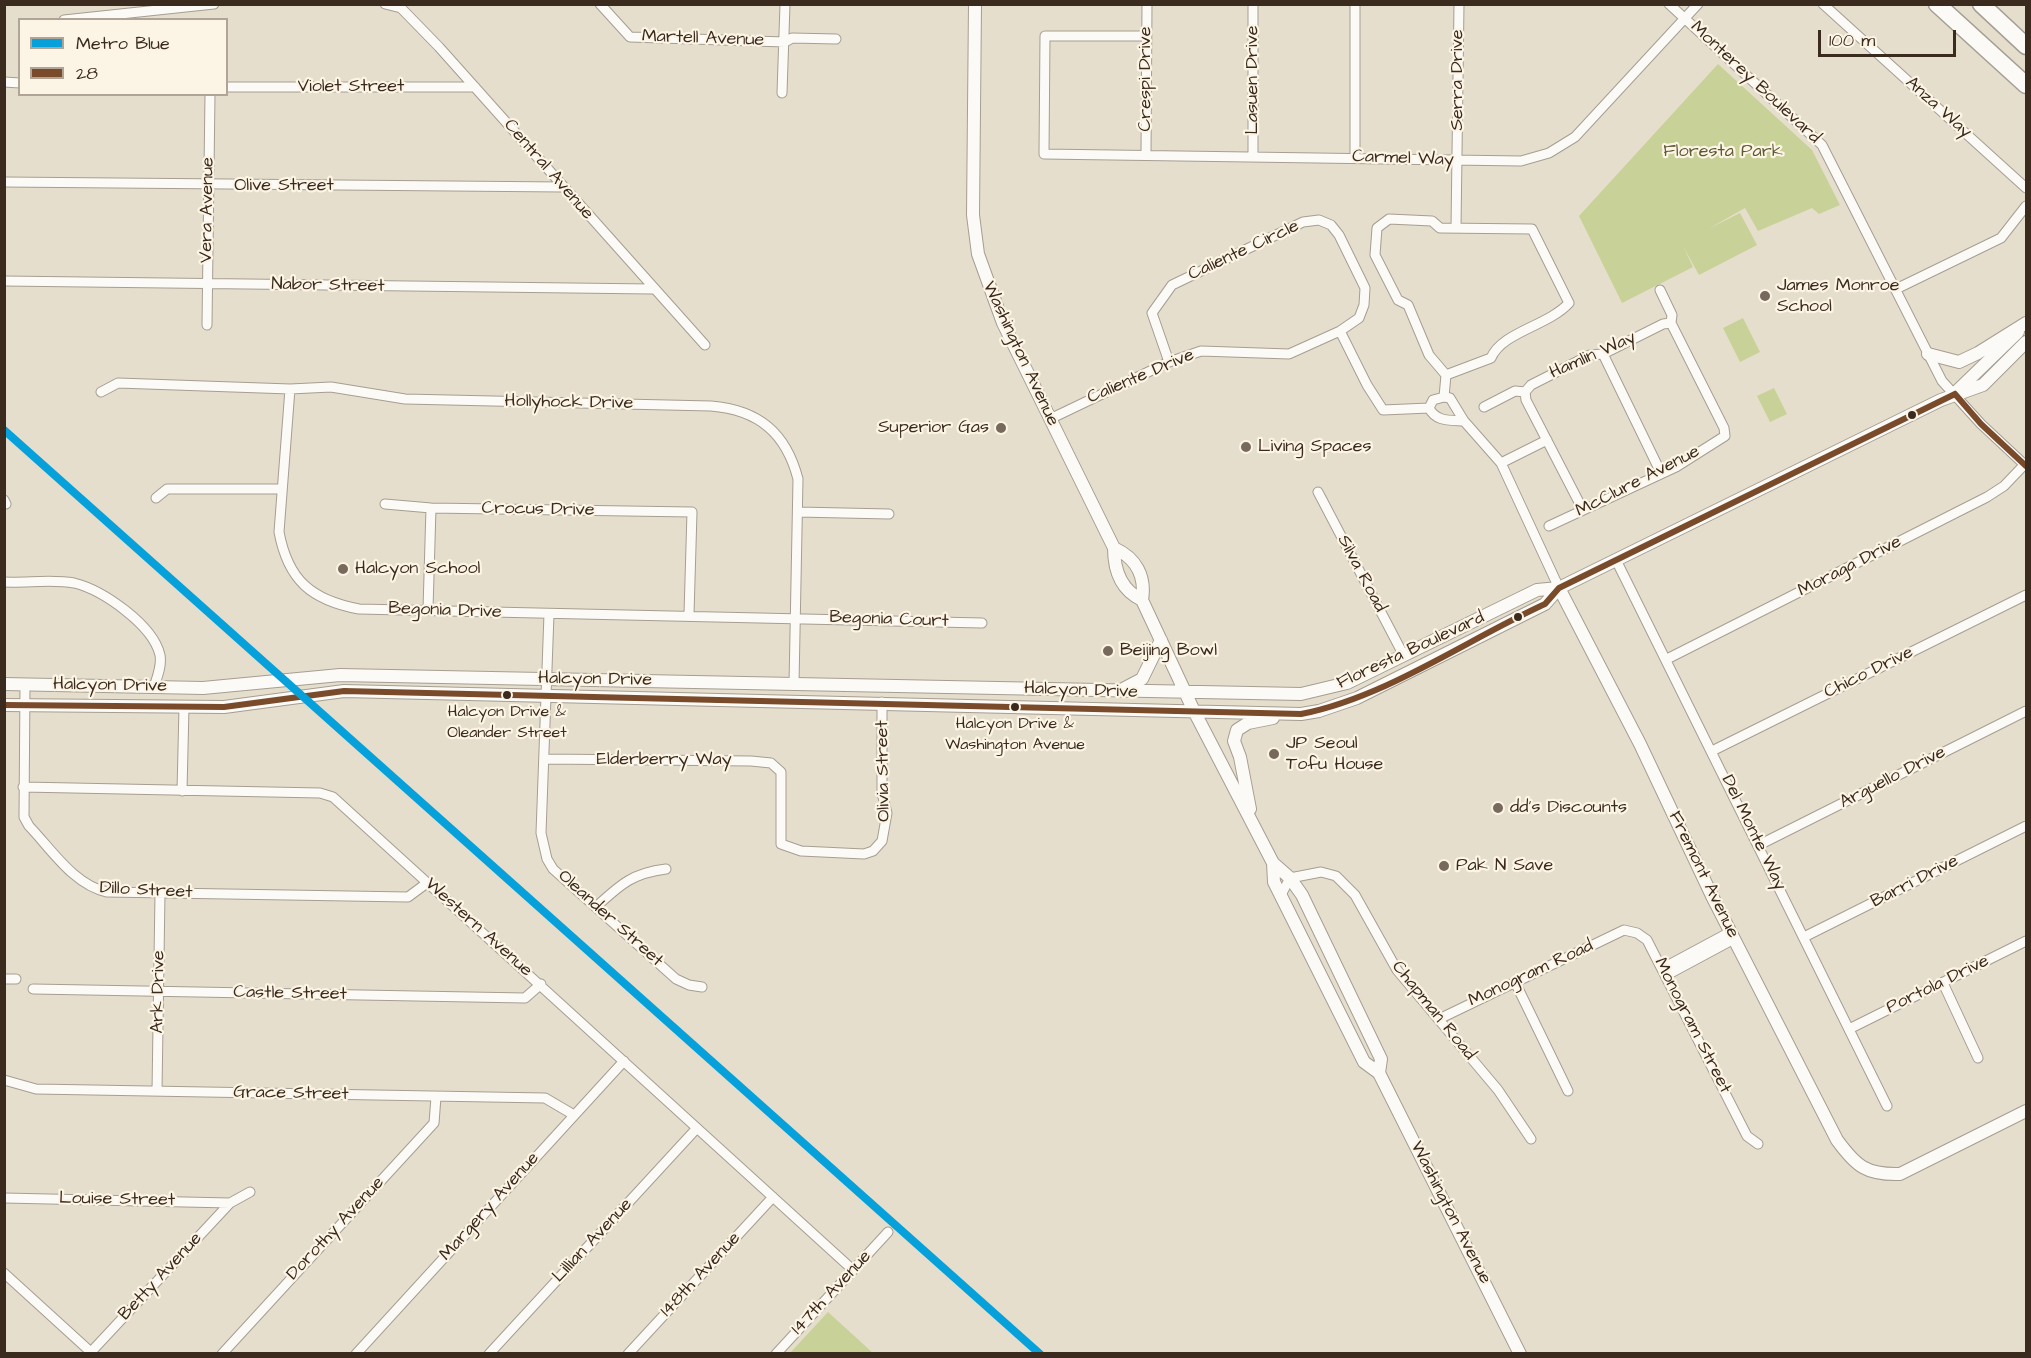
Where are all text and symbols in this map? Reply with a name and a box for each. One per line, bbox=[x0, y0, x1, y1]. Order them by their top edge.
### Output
street label: Monterey Boulevard bbox=[1685, 17, 1825, 149]
legend bbox=[18, 18, 228, 96]
scale bar bbox=[1821, 18, 1959, 56]
street label: Lasuen Drive bbox=[1242, 25, 1264, 135]
street label: Martell Avenue bbox=[641, 26, 765, 52]
street label: Crespi Drive bbox=[1135, 27, 1157, 131]
text: 100 m bbox=[1829, 28, 1875, 53]
street label: Serra Drive bbox=[1447, 30, 1469, 130]
text: Metro Blue bbox=[76, 31, 170, 56]
text: 28 bbox=[76, 61, 98, 86]
street label: Anza Way bbox=[1900, 73, 1976, 143]
street label: Violet Street bbox=[298, 76, 404, 98]
street label: Central Avenue bbox=[498, 115, 598, 225]
park label: Floresta Park bbox=[1663, 141, 1783, 163]
street label: Carmel Way bbox=[1352, 146, 1454, 172]
street label: Vera Avenue bbox=[196, 157, 220, 263]
street label: Olive Street bbox=[234, 175, 334, 197]
street label: Caliente Circle bbox=[1185, 216, 1303, 286]
street label: Nabor Street bbox=[271, 274, 385, 298]
place label: James Monroe School bbox=[1777, 275, 1899, 318]
street label: Washington Avenue bbox=[977, 278, 1063, 430]
marker: James Monroe School bbox=[1758, 289, 1772, 303]
street label: Hamlin Way bbox=[1547, 327, 1639, 385]
street label: Caliente Drive bbox=[1084, 345, 1198, 409]
street label: Hollyhock Drive bbox=[504, 391, 634, 415]
unlabelled marker bbox=[1906, 409, 1918, 421]
place label: Superior Gas bbox=[878, 417, 989, 439]
marker: Superior Gas bbox=[994, 421, 1008, 435]
place label: Living Spaces bbox=[1258, 436, 1372, 458]
marker: Living Spaces bbox=[1239, 440, 1253, 454]
street label: McClure Avenue bbox=[1572, 441, 1704, 523]
street label: Crocus Drive bbox=[481, 498, 595, 522]
street label: Silva Road bbox=[1332, 532, 1390, 616]
street label: Moraga Drive bbox=[1795, 532, 1905, 602]
place label: Halcyon School bbox=[355, 558, 480, 580]
marker: Halcyon School bbox=[336, 562, 350, 576]
street label: Begonia Drive bbox=[388, 598, 502, 624]
street label: Begonia Court bbox=[829, 607, 949, 633]
street label: Floresta Boulevard bbox=[1334, 607, 1488, 695]
unlabelled marker bbox=[1512, 611, 1524, 623]
place label: Beijing Bowl bbox=[1120, 640, 1217, 662]
street label: Chico Drive bbox=[1821, 642, 1917, 704]
marker: Beijing Bowl bbox=[1101, 644, 1115, 658]
street label: Halcyon Drive bbox=[538, 668, 652, 692]
street label: Halcyon Drive bbox=[53, 674, 167, 698]
street label: Halcyon Drive bbox=[1024, 678, 1138, 704]
marker: Halcyon Drive & Oleander Street bbox=[501, 689, 513, 701]
marker: Halcyon Drive & Washington Avenue bbox=[1009, 701, 1021, 713]
place label: Halcyon Drive & Oleander Street bbox=[447, 703, 567, 741]
place label: Halcyon Drive & Washington Avenue bbox=[945, 715, 1085, 753]
street label: Olivia Street bbox=[872, 720, 896, 822]
place label: JP Seoul Tofu House bbox=[1286, 733, 1383, 776]
street label: Arguello Drive bbox=[1836, 742, 1950, 814]
marker: JP Seoul Tofu House bbox=[1267, 747, 1281, 761]
street label: Elderberry Way bbox=[596, 749, 732, 771]
street label: Del Monte Way bbox=[1716, 772, 1790, 894]
place label: dd's Discounts bbox=[1510, 797, 1627, 819]
marker: dd's Discounts bbox=[1491, 801, 1505, 815]
street label: Fremont Avenue bbox=[1663, 808, 1743, 942]
street label: Barri Drive bbox=[1868, 851, 1962, 913]
place label: Pak N Save bbox=[1456, 855, 1553, 877]
marker: Pak N Save bbox=[1437, 859, 1451, 873]
street label: Oleander Street bbox=[553, 866, 667, 972]
street label: Western Avenue bbox=[420, 874, 536, 982]
street label: Dillo Street bbox=[99, 878, 193, 904]
street label: Monogram Road bbox=[1465, 936, 1597, 1012]
street label: Ark Drive bbox=[147, 950, 171, 1034]
street label: Portola Drive bbox=[1883, 951, 1993, 1019]
street label: Monogram Street bbox=[1648, 955, 1736, 1097]
street label: Chapman Road bbox=[1386, 957, 1480, 1065]
street label: Castle Street bbox=[233, 982, 347, 1006]
street label: Grace Street bbox=[233, 1082, 349, 1106]
street label: Washington Avenue bbox=[1405, 1138, 1495, 1288]
street label: Margery Avenue bbox=[436, 1148, 544, 1266]
street label: Dorothy Avenue bbox=[283, 1173, 389, 1285]
street label: Louise Street bbox=[59, 1188, 175, 1212]
street label: Lillian Avenue bbox=[548, 1194, 638, 1288]
street label: Betty Avenue bbox=[115, 1228, 207, 1326]
street label: 148th Avenue bbox=[656, 1228, 746, 1322]
street label: 147th Avenue bbox=[787, 1246, 877, 1340]

